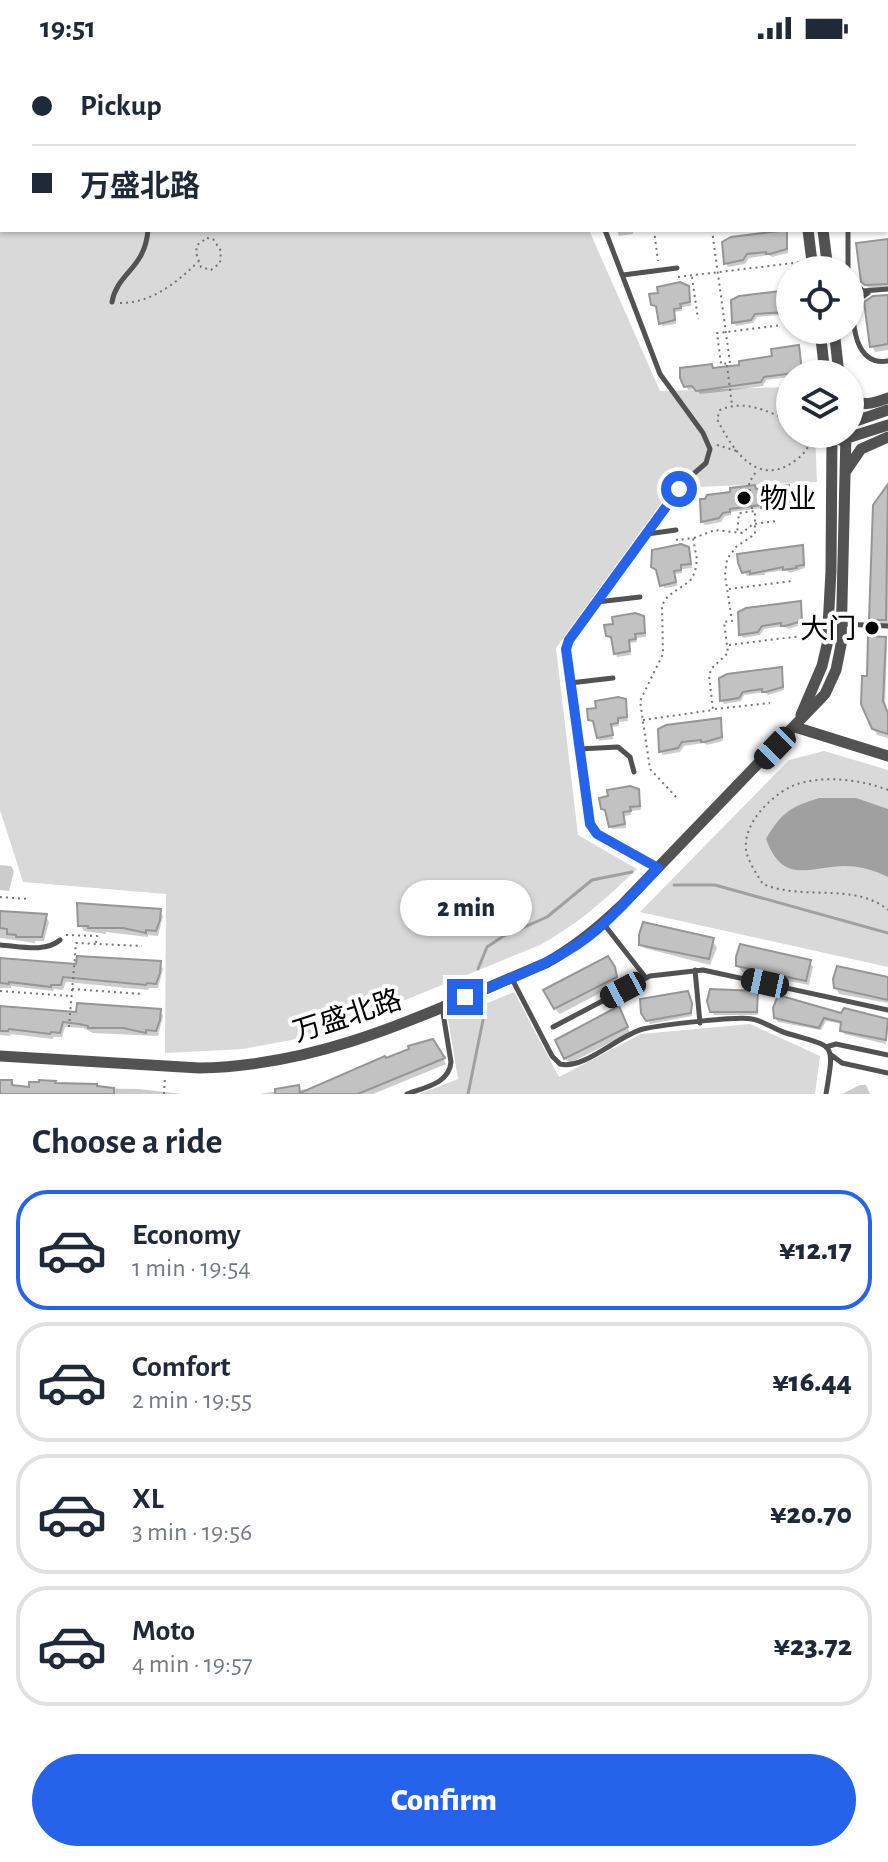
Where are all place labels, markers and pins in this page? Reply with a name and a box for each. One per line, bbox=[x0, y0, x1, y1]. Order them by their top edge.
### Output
place label: 物业 bbox=[760, 484, 816, 514]
marker: 物业 bbox=[735, 489, 753, 507]
place label: 大门 bbox=[800, 614, 856, 644]
marker: 大门 bbox=[863, 619, 881, 637]

